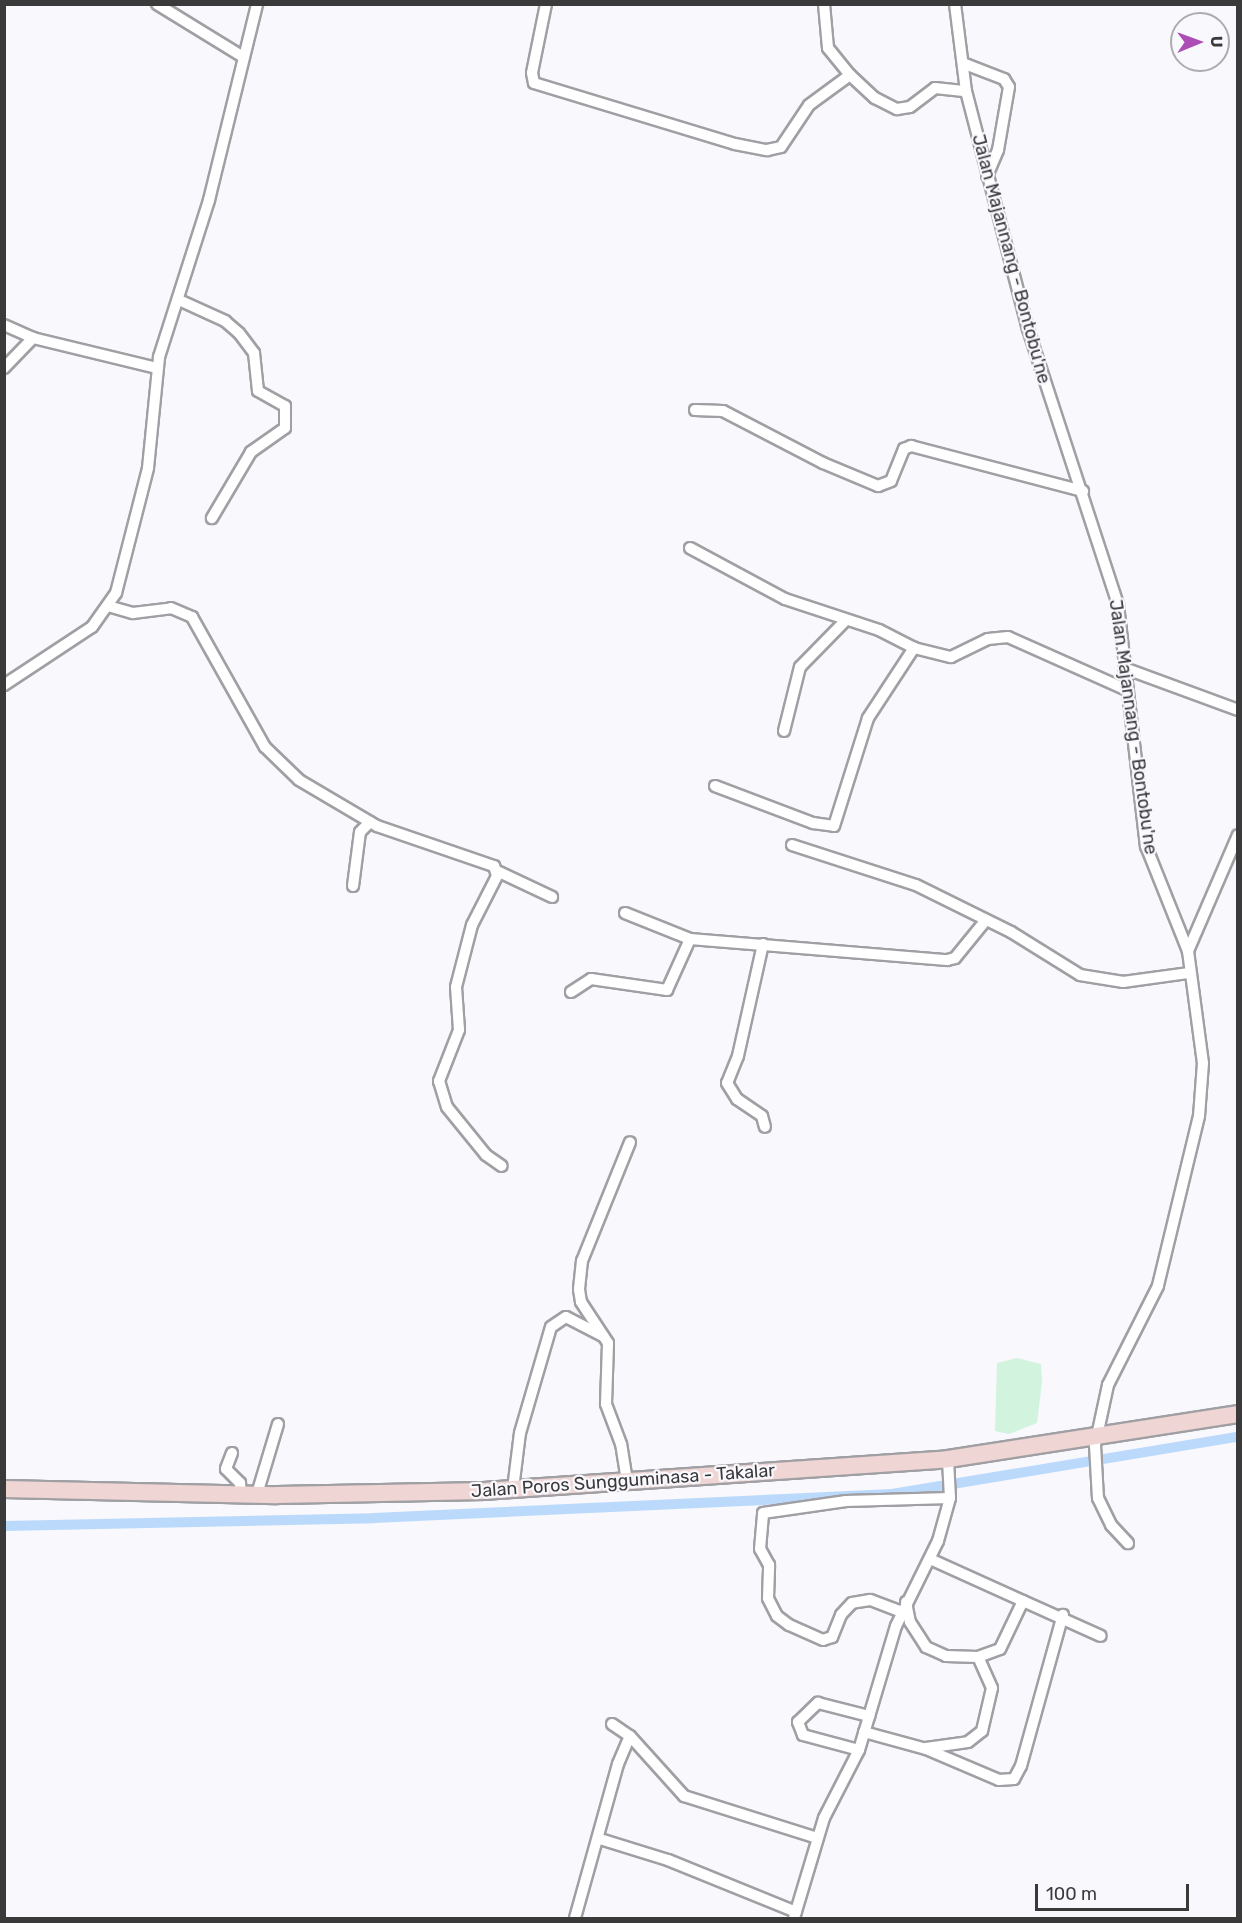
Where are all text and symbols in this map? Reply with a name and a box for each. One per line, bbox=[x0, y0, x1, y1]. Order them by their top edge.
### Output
north arrow bbox=[1170, 12, 1230, 72]
text: U bbox=[1207, 36, 1226, 48]
street label: Jalan Majannang - Bontobu'ne bbox=[967, 132, 1055, 386]
street label: Jalan Majannang - Bontobu'ne bbox=[1104, 598, 1162, 856]
street label: Jalan Poros Sungguminasa - Takalar bbox=[470, 1460, 776, 1502]
scale bar bbox=[1038, 1872, 1192, 1910]
text: 100 m bbox=[1046, 1883, 1097, 1905]

